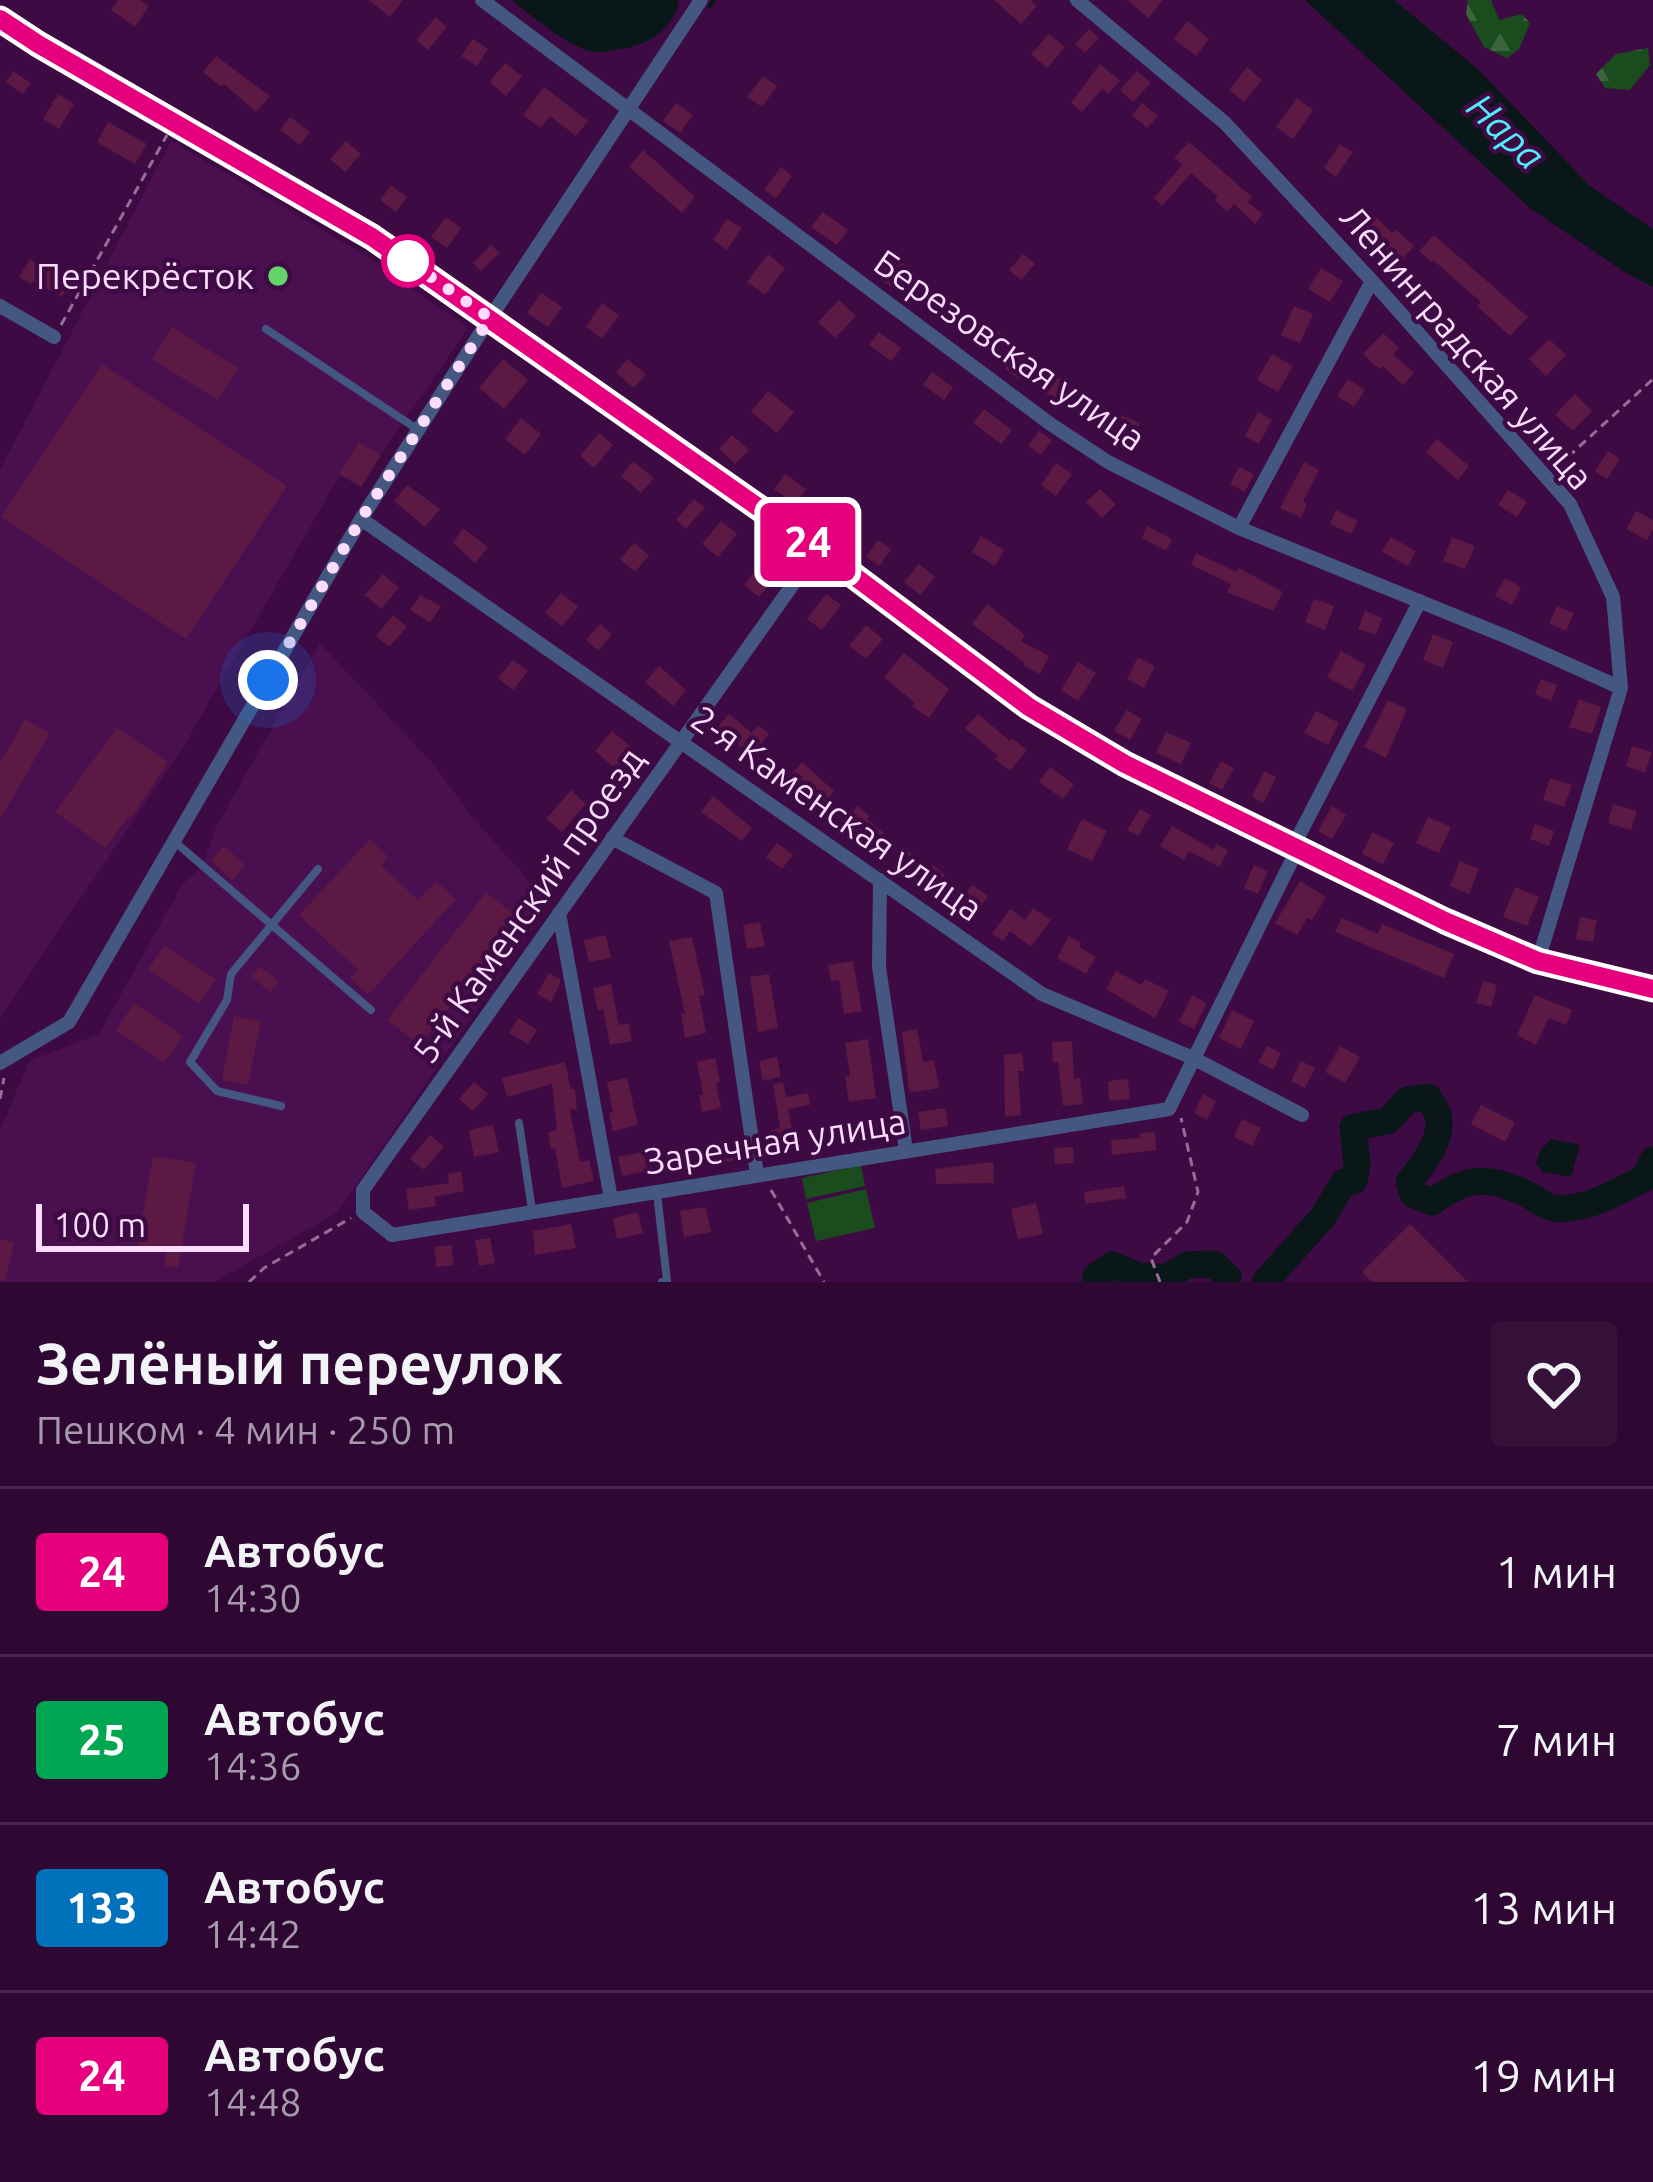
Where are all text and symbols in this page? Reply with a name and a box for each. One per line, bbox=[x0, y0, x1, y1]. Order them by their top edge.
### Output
water label: Нара bbox=[1459, 84, 1553, 177]
street label: Ленинградская улица bbox=[1333, 196, 1602, 497]
unlabelled marker bbox=[383, 236, 433, 286]
street label: Березовская улица bbox=[867, 241, 1154, 458]
place label: Перекрёсток bbox=[36, 255, 254, 296]
marker: Перекрёсток bbox=[265, 263, 291, 289]
line badge: 24 bbox=[754, 503, 862, 581]
text: 24 bbox=[784, 518, 832, 565]
your location bbox=[238, 650, 298, 710]
street label: 2-я Каменская улица bbox=[684, 697, 991, 929]
street label: 5-й Каменский проезд bbox=[403, 739, 652, 1070]
street label: Заречная улица bbox=[641, 1100, 909, 1181]
scale bar bbox=[36, 1198, 249, 1251]
text: 100 m bbox=[54, 1206, 146, 1243]
button: heart bbox=[1491, 1321, 1617, 1447]
text: Зелёный переулок bbox=[36, 1331, 563, 1395]
text: Пешком · 4 мин · 250 m bbox=[36, 1408, 455, 1451]
text: Автобус bbox=[204, 1525, 385, 1576]
text: 1 мин bbox=[1496, 1546, 1617, 1597]
text: 24 bbox=[78, 1548, 126, 1595]
text: 14:30 bbox=[204, 1576, 302, 1619]
text: Автобус bbox=[204, 1693, 385, 1744]
text: 7 мин bbox=[1496, 1714, 1617, 1765]
text: 25 bbox=[78, 1716, 126, 1763]
text: 14:36 bbox=[204, 1744, 302, 1787]
text: Автобус bbox=[204, 1861, 385, 1912]
text: 13 мин bbox=[1470, 1882, 1617, 1933]
text: 133 bbox=[66, 1884, 138, 1931]
text: 14:42 bbox=[204, 1912, 302, 1955]
text: Автобус bbox=[204, 2029, 385, 2080]
text: 19 мин bbox=[1470, 2050, 1617, 2101]
text: 24 bbox=[78, 2052, 126, 2099]
text: 14:48 bbox=[204, 2080, 302, 2123]

